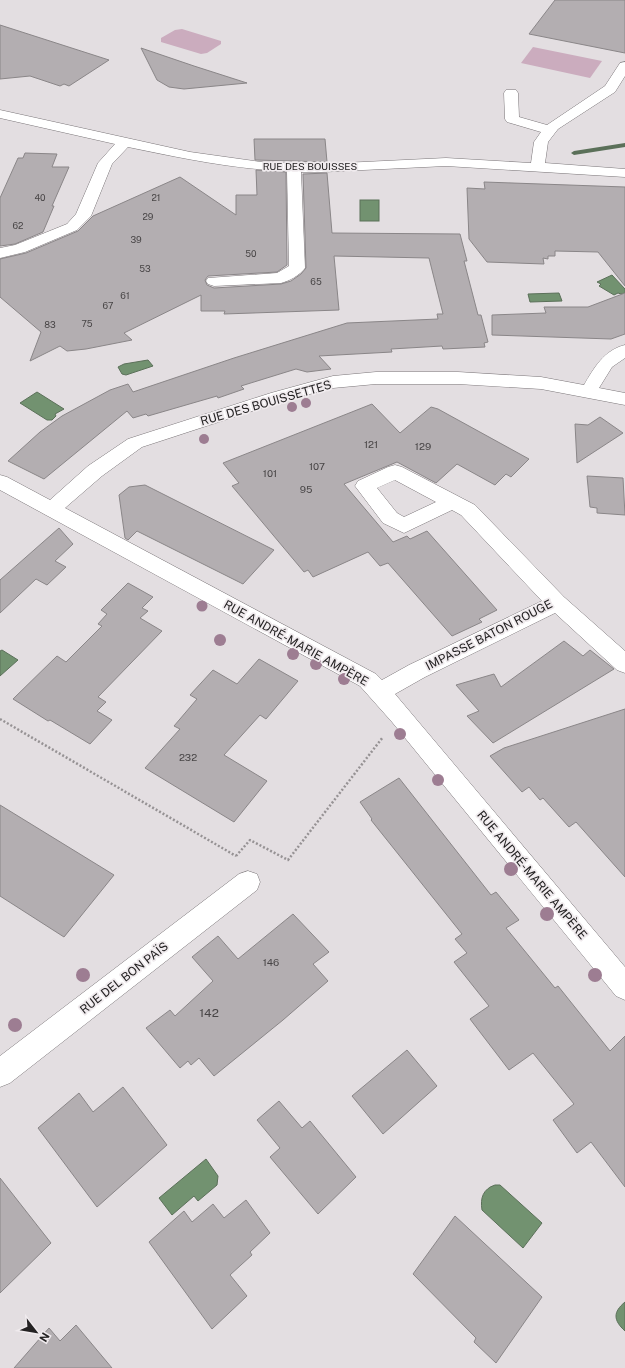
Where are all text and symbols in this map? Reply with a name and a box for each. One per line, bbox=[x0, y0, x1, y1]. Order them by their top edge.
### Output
street label: RUE DES BOUISSES bbox=[263, 160, 358, 172]
house number: 40 bbox=[34, 192, 46, 203]
house number: 21 bbox=[151, 192, 161, 203]
house number: 29 bbox=[143, 211, 154, 222]
house number: 62 bbox=[13, 220, 23, 231]
house number: 39 bbox=[130, 234, 142, 245]
house number: 50 bbox=[245, 248, 257, 259]
house number: 53 bbox=[139, 263, 151, 274]
house number: 65 bbox=[310, 276, 322, 287]
house number: 61 bbox=[120, 290, 130, 301]
house number: 67 bbox=[103, 300, 113, 311]
house number: 75 bbox=[81, 318, 93, 329]
house number: 83 bbox=[44, 319, 56, 330]
street label: RUE DES BOUISSETTES bbox=[199, 378, 333, 428]
house number: 121 bbox=[364, 438, 378, 450]
house number: 129 bbox=[415, 440, 431, 452]
house number: 107 bbox=[309, 460, 325, 472]
house number: 101 bbox=[263, 467, 277, 479]
house number: 95 bbox=[300, 483, 312, 495]
street label: RUE ANDRÉ-MARIE AMPÈRE bbox=[221, 597, 371, 689]
street label: IMPASSE BATON ROUGE bbox=[423, 597, 555, 673]
house number: 232 bbox=[179, 751, 197, 763]
street label: RUE ANDRÉ-MARIE AMPÈRE bbox=[474, 808, 590, 942]
street label: RUE DEL BON PAÏS bbox=[77, 939, 171, 1017]
house number: 146 bbox=[263, 956, 279, 968]
house number: 142 bbox=[199, 1006, 219, 1020]
north arrow bbox=[16, 1312, 56, 1352]
text: N bbox=[37, 1330, 52, 1344]

